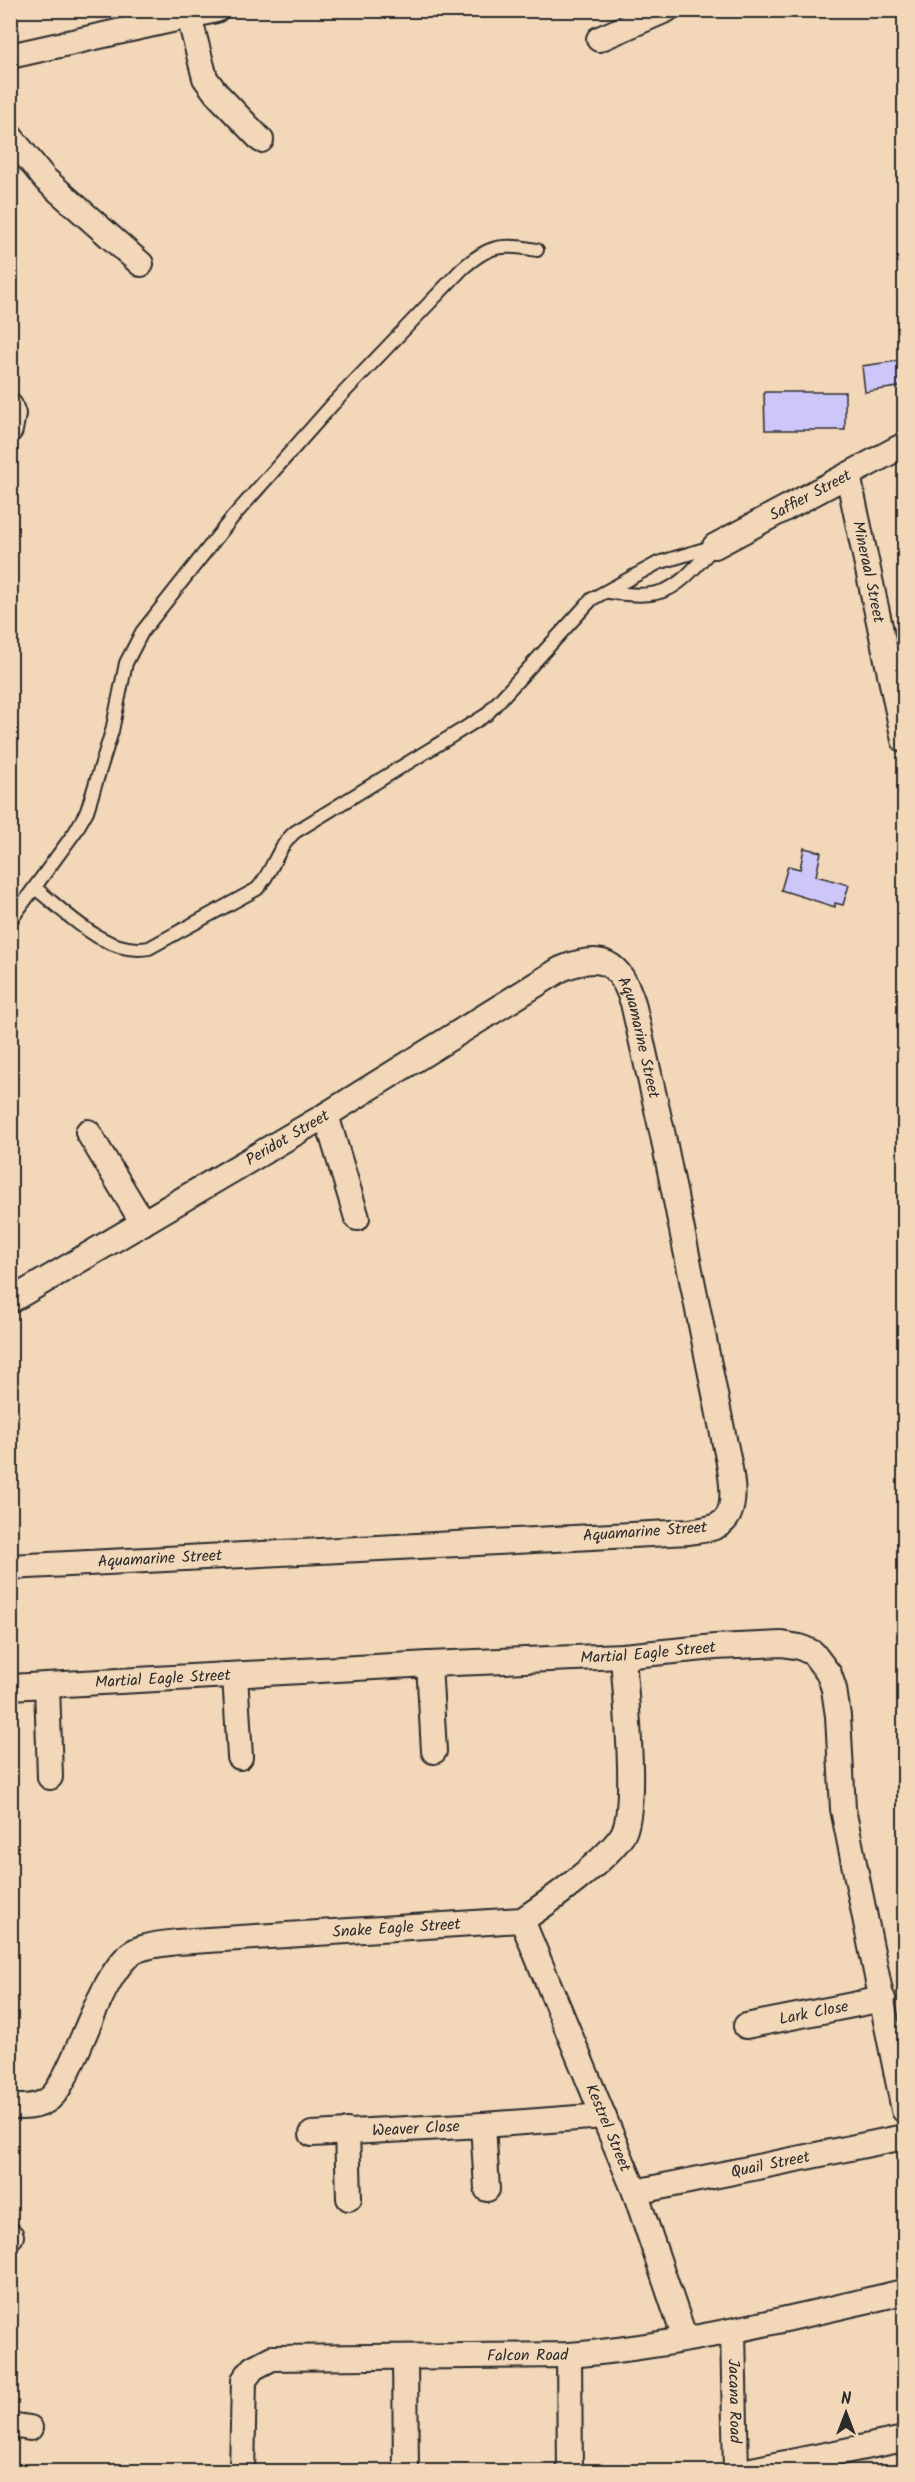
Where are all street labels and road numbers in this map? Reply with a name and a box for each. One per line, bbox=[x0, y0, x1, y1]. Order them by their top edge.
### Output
street label: Saffier Street bbox=[765, 462, 857, 527]
street label: Mineraal Street bbox=[846, 519, 892, 626]
street label: Aquamarine Street bbox=[611, 972, 667, 1101]
street label: Peridot Street bbox=[241, 1103, 335, 1172]
street label: Aquamarine Street bbox=[582, 1515, 709, 1549]
street label: Aquamarine Street bbox=[97, 1543, 224, 1575]
street label: Martial Eagle Street bbox=[580, 1634, 718, 1670]
street label: Martial Eagle Street bbox=[94, 1662, 232, 1695]
street label: Snake Eagle Street bbox=[332, 1911, 462, 1945]
street label: Lark Close bbox=[777, 1994, 851, 2032]
street label: Kestrel Street bbox=[579, 2080, 638, 2176]
street label: Weaver Close bbox=[371, 2114, 460, 2143]
street label: Quail Street bbox=[728, 2144, 813, 2185]
street label: Falcon Road bbox=[487, 2342, 569, 2368]
street label: Jacana Road bbox=[721, 2359, 748, 2444]

